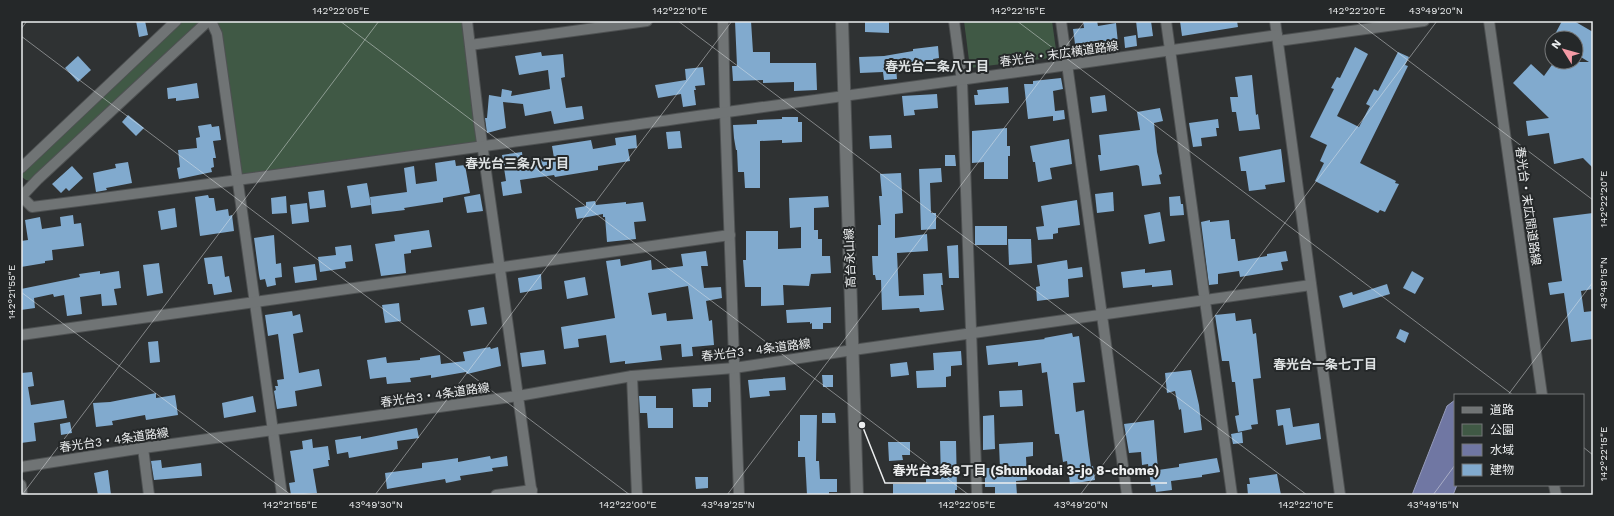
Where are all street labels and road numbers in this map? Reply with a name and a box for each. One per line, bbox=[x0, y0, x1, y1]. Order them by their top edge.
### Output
street label: 春光台・末広横道路線 bbox=[999, 39, 1119, 69]
street label: 春光台・末広間道路線 bbox=[1513, 146, 1543, 266]
street label: 高台永山線 bbox=[842, 228, 858, 288]
street label: 春光台3・4条道路線 bbox=[700, 336, 812, 364]
street label: 春光台3・4条道路線 bbox=[379, 380, 491, 410]
street label: 春光台3・4条道路線 bbox=[58, 425, 170, 455]

